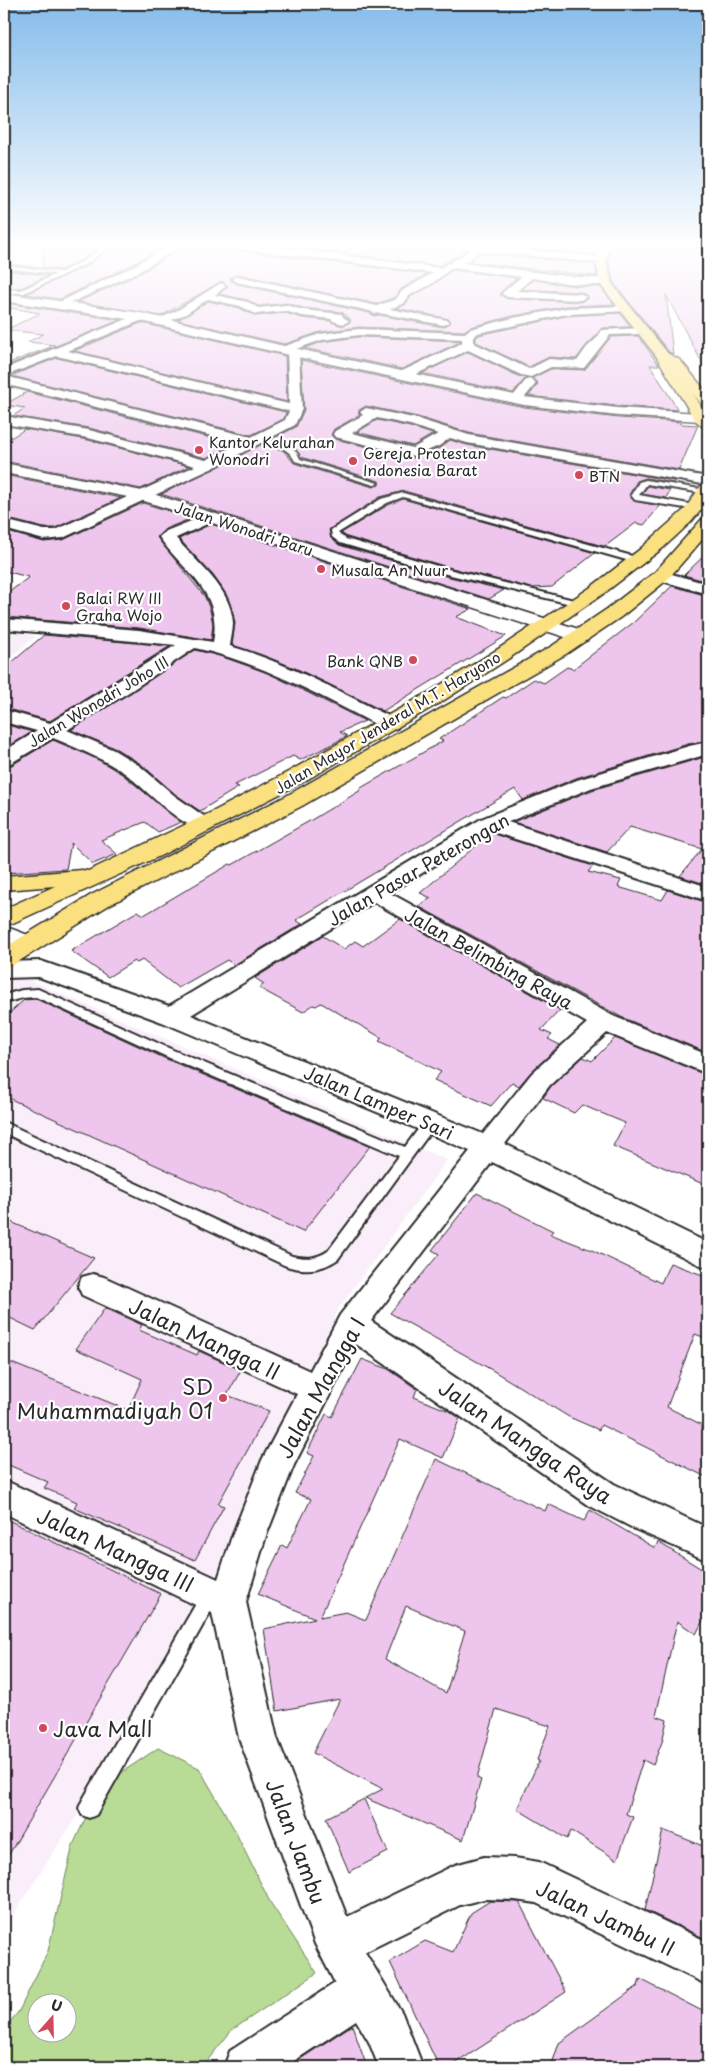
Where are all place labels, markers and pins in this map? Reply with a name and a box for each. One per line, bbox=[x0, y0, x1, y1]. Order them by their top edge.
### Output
place label: Kantor Kelurahan Wonodri bbox=[209, 430, 335, 470]
place label: Gereja Protestan Indonesia Barat bbox=[363, 441, 486, 481]
marker: Kantor Kelurahan Wonodri bbox=[193, 444, 205, 456]
marker: Gereja Protestan Indonesia Barat bbox=[347, 455, 359, 467]
place label: BTN bbox=[589, 464, 620, 487]
marker: BTN bbox=[573, 469, 585, 481]
place label: Musala An Nuur bbox=[331, 558, 448, 581]
marker: Musala An Nuur bbox=[315, 563, 327, 575]
place label: Balai RW III Graha Wojo bbox=[76, 586, 162, 626]
marker: Balai RW III Graha Wojo bbox=[60, 600, 72, 612]
place label: Bank QNB bbox=[327, 649, 403, 672]
marker: Bank QNB bbox=[407, 654, 419, 666]
place label: SD Muhammadiyah 01 bbox=[17, 1370, 213, 1426]
marker: SD Muhammadiyah 01 bbox=[217, 1392, 229, 1404]
place label: Java Mall bbox=[53, 1712, 152, 1744]
marker: Java Mall bbox=[37, 1722, 49, 1734]

